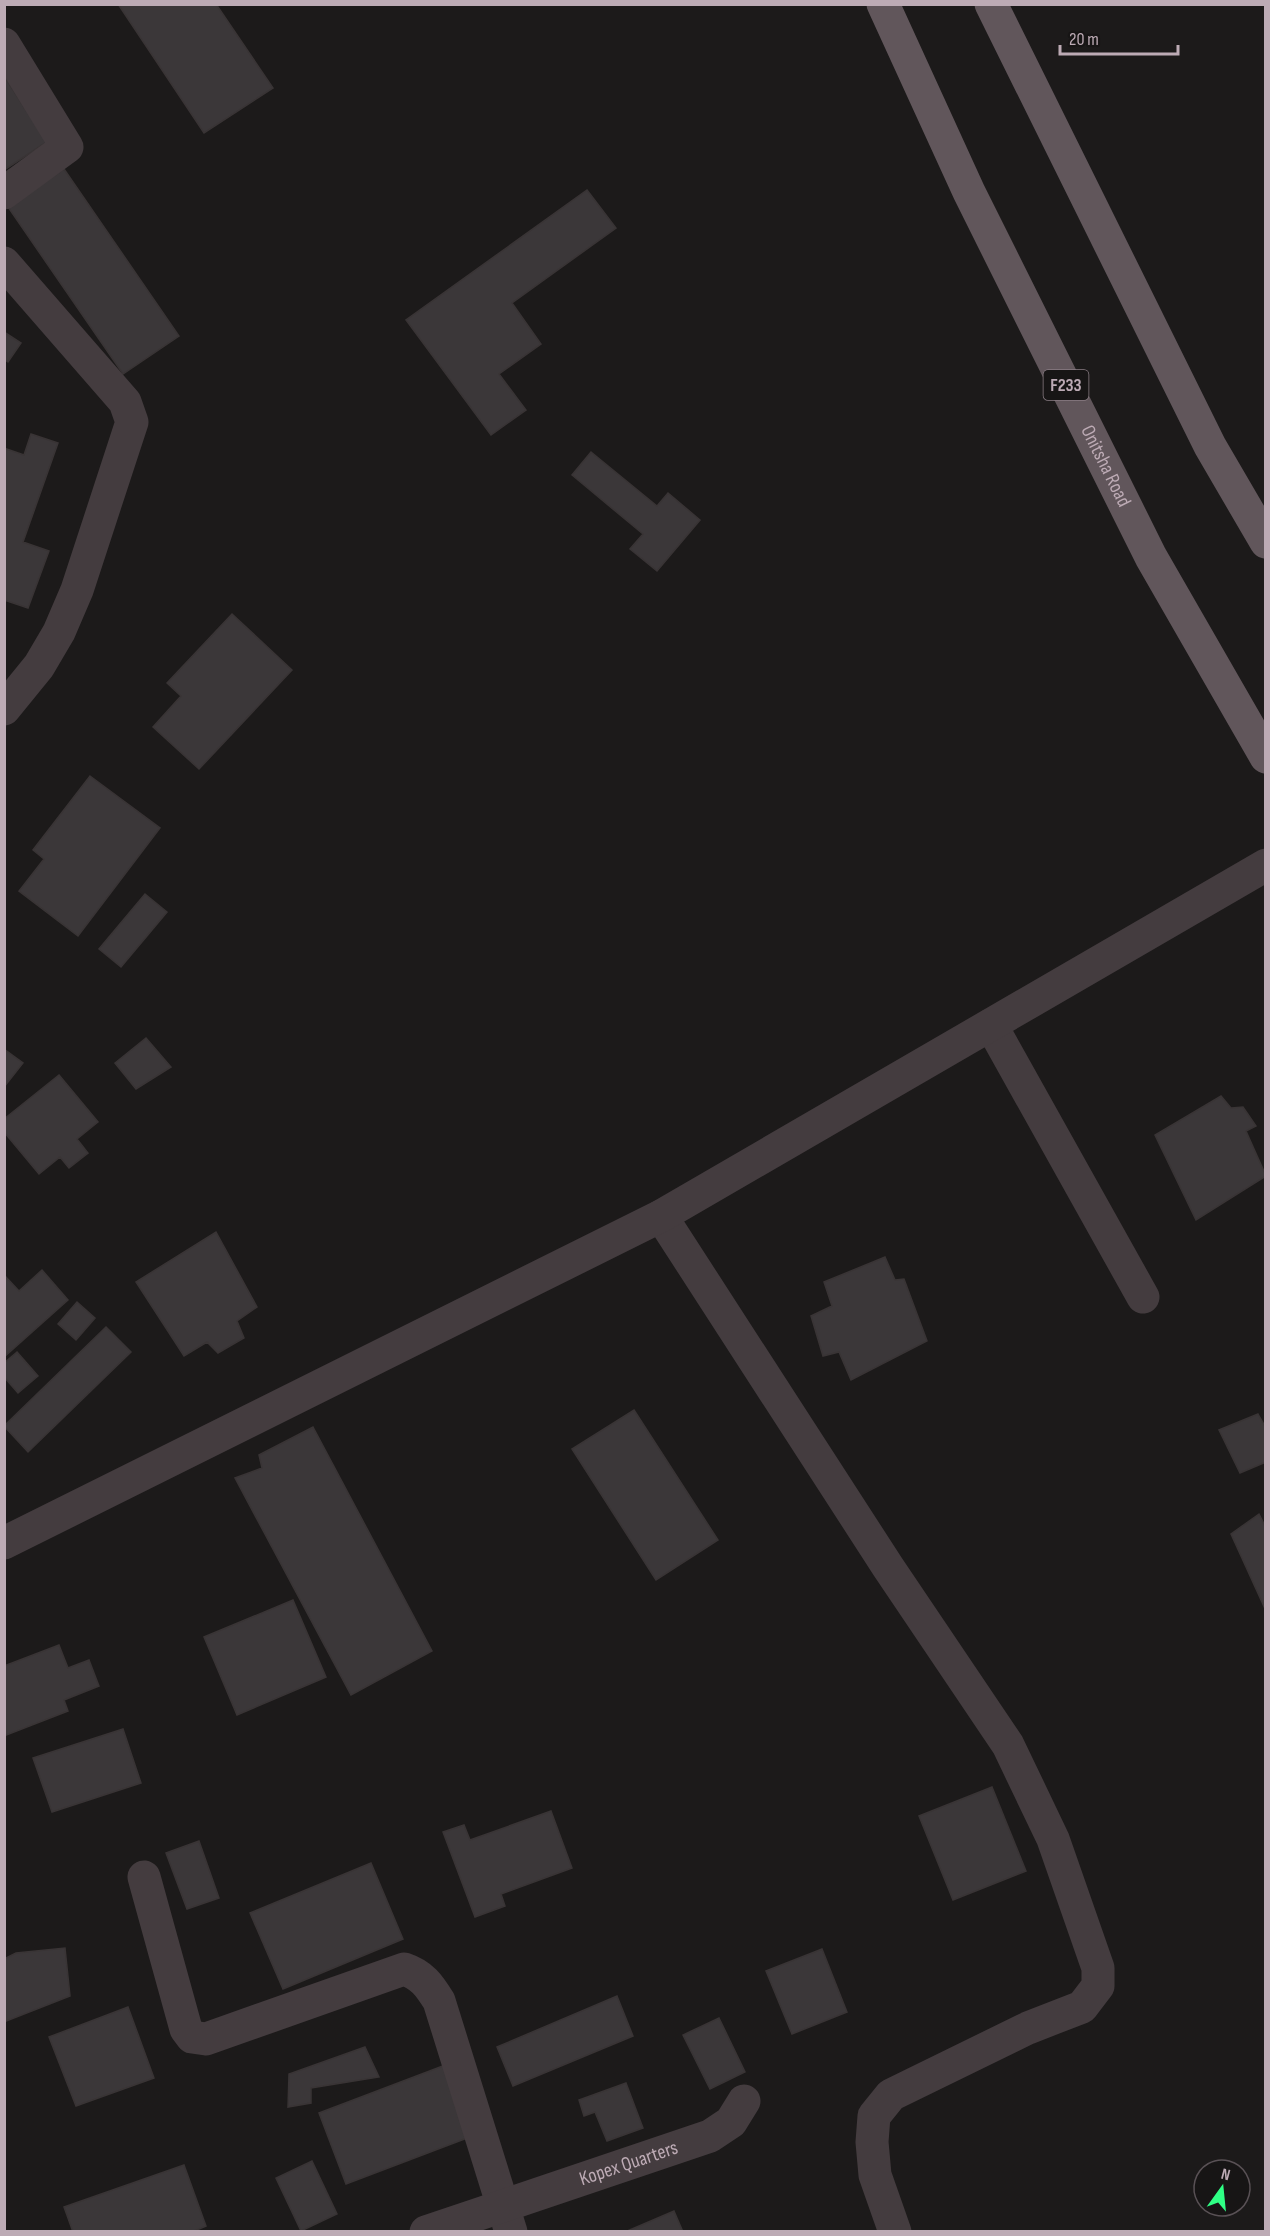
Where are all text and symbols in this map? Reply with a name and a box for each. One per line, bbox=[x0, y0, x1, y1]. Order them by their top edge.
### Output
scale bar bbox=[1060, 18, 1178, 56]
text: 20 m bbox=[1069, 29, 1099, 50]
road number: F233 bbox=[1044, 370, 1088, 400]
street label: Onitsha Road bbox=[1075, 421, 1136, 511]
street label: Kopex Quarters bbox=[576, 2136, 681, 2191]
north arrow bbox=[1192, 2158, 1252, 2218]
text: N bbox=[1219, 2165, 1232, 2185]

